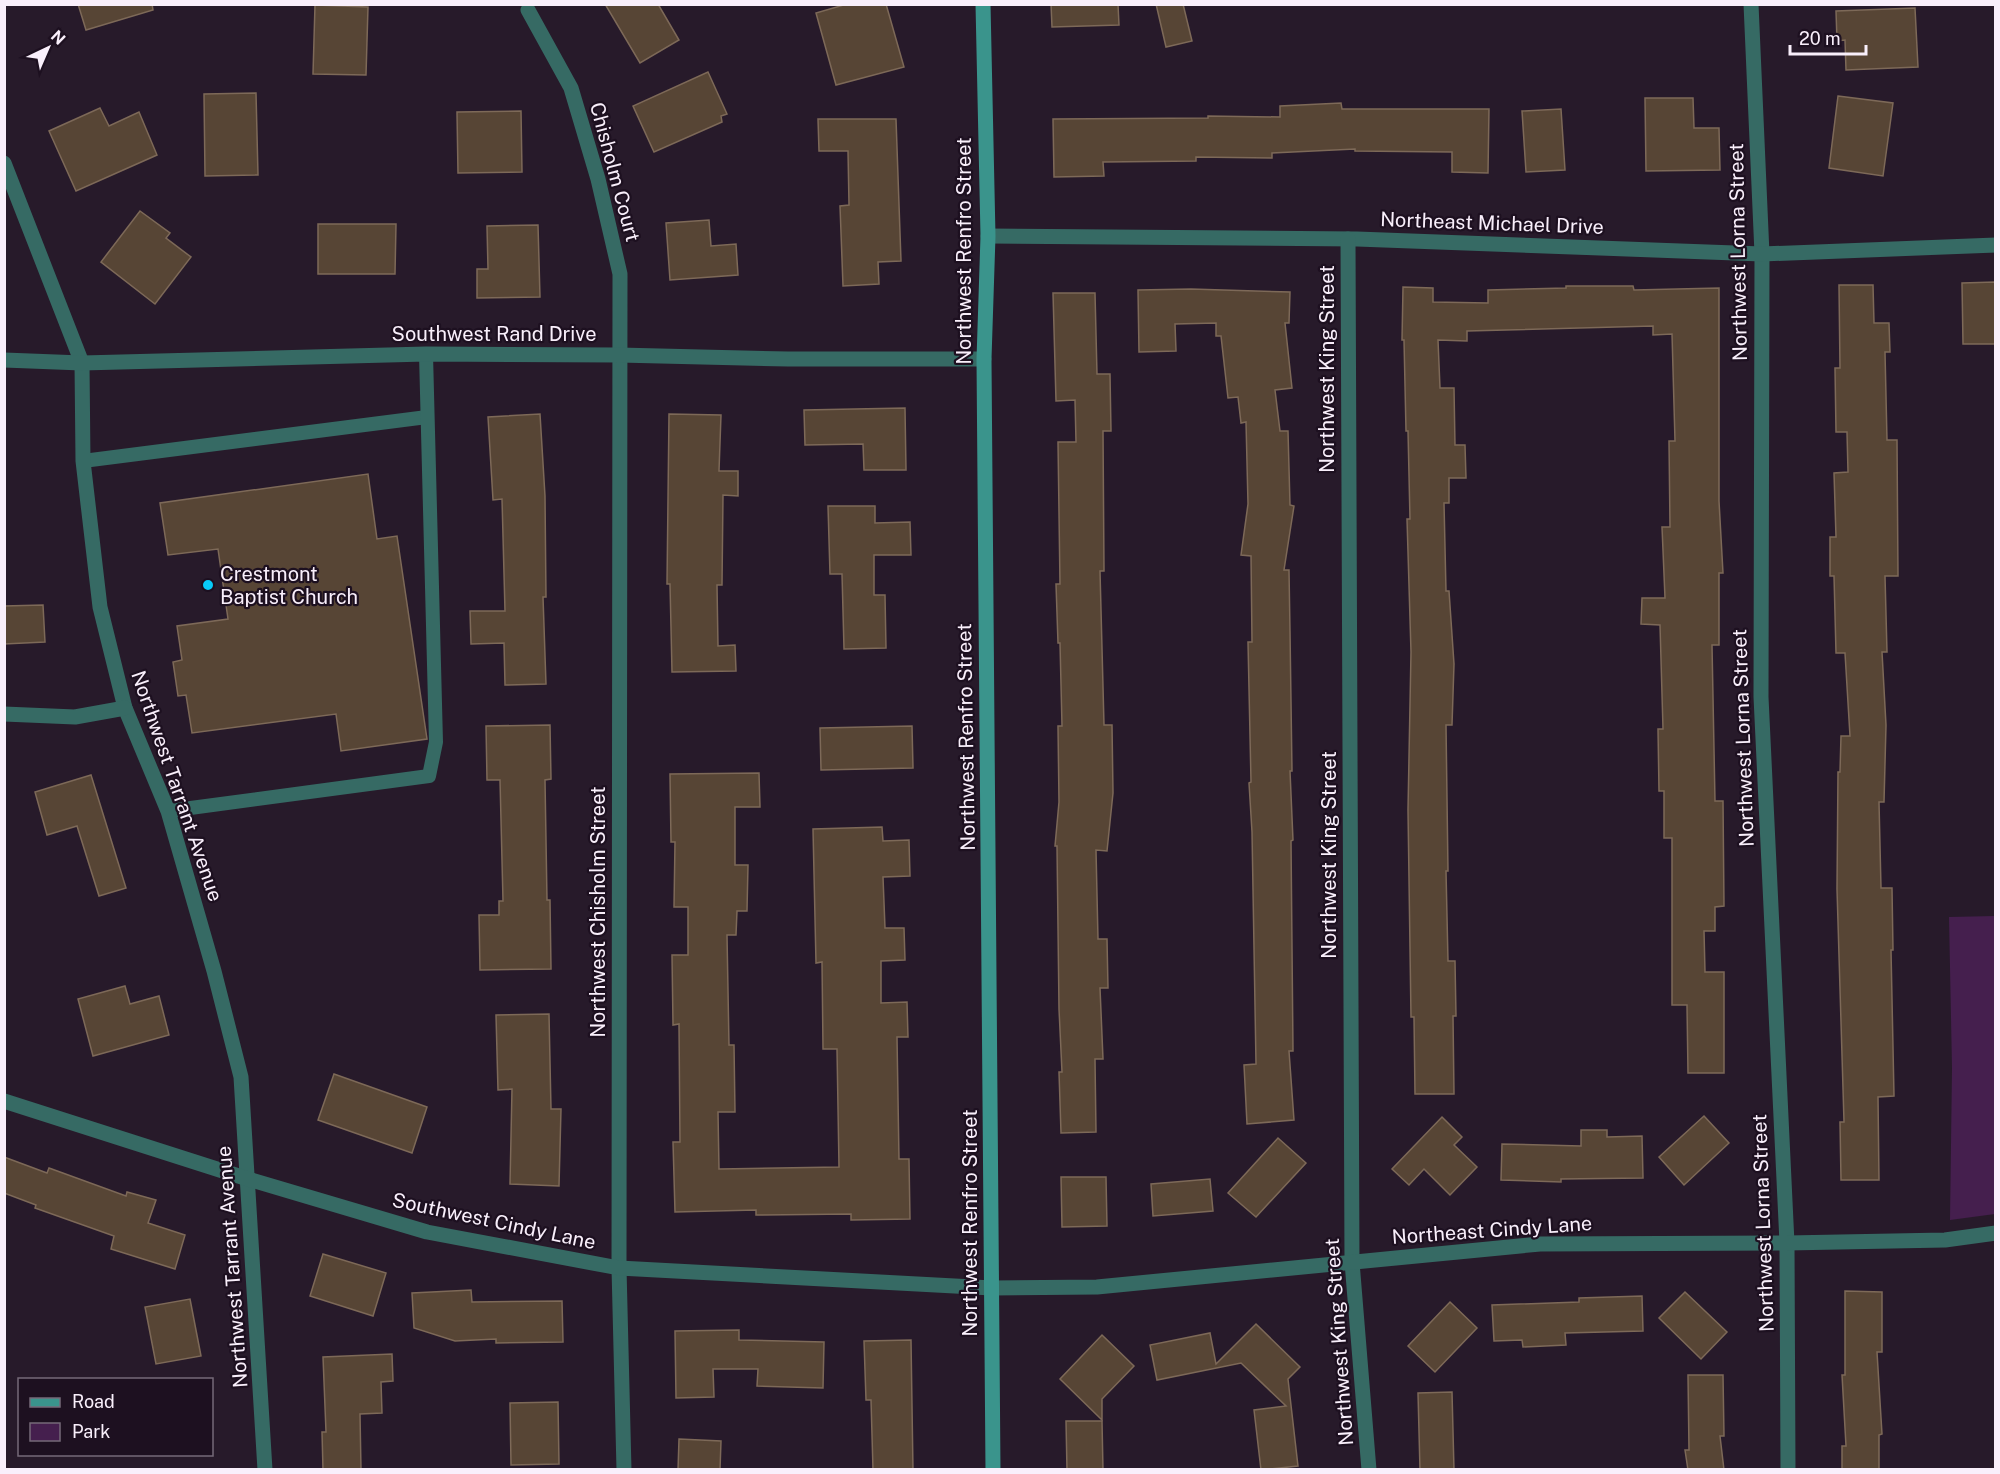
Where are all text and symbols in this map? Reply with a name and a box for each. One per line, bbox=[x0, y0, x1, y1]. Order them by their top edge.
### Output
north arrow bbox=[18, 18, 78, 78]
scale bar bbox=[1790, 18, 1866, 56]
text: N bbox=[47, 26, 69, 49]
text: 20 m bbox=[1799, 28, 1841, 49]
street label: Chisholm Court bbox=[585, 100, 645, 244]
street label: Northwest Renfro Street bbox=[952, 137, 976, 365]
street label: Northwest Lorna Street bbox=[1724, 143, 1752, 361]
street label: Northeast Michael Drive bbox=[1380, 207, 1604, 239]
street label: Northwest King Street bbox=[1315, 265, 1339, 473]
street label: Southwest Rand Drive bbox=[391, 322, 597, 346]
place label: Crestmont Baptist Church bbox=[220, 562, 358, 609]
marker: Crestmont Baptist Church bbox=[201, 578, 215, 592]
street label: Northwest Renfro Street bbox=[952, 623, 980, 851]
street label: Northwest Lorna Street bbox=[1727, 629, 1759, 847]
street label: Northwest Tarrant Avenue bbox=[126, 667, 228, 905]
street label: Northwest King Street bbox=[1317, 751, 1341, 959]
street label: Northwest Chisholm Street bbox=[586, 786, 610, 1038]
street label: Northwest Renfro Street bbox=[958, 1109, 982, 1337]
street label: Northwest Lorna Street bbox=[1747, 1114, 1779, 1332]
street label: Northwest Tarrant Avenue bbox=[212, 1145, 252, 1389]
street label: Southwest Cindy Lane bbox=[390, 1188, 598, 1254]
street label: Northeast Cindy Lane bbox=[1391, 1211, 1593, 1249]
street label: Northwest King Street bbox=[1320, 1237, 1358, 1447]
legend bbox=[18, 1378, 213, 1456]
text: Road bbox=[72, 1391, 115, 1412]
text: Park bbox=[72, 1421, 110, 1442]

